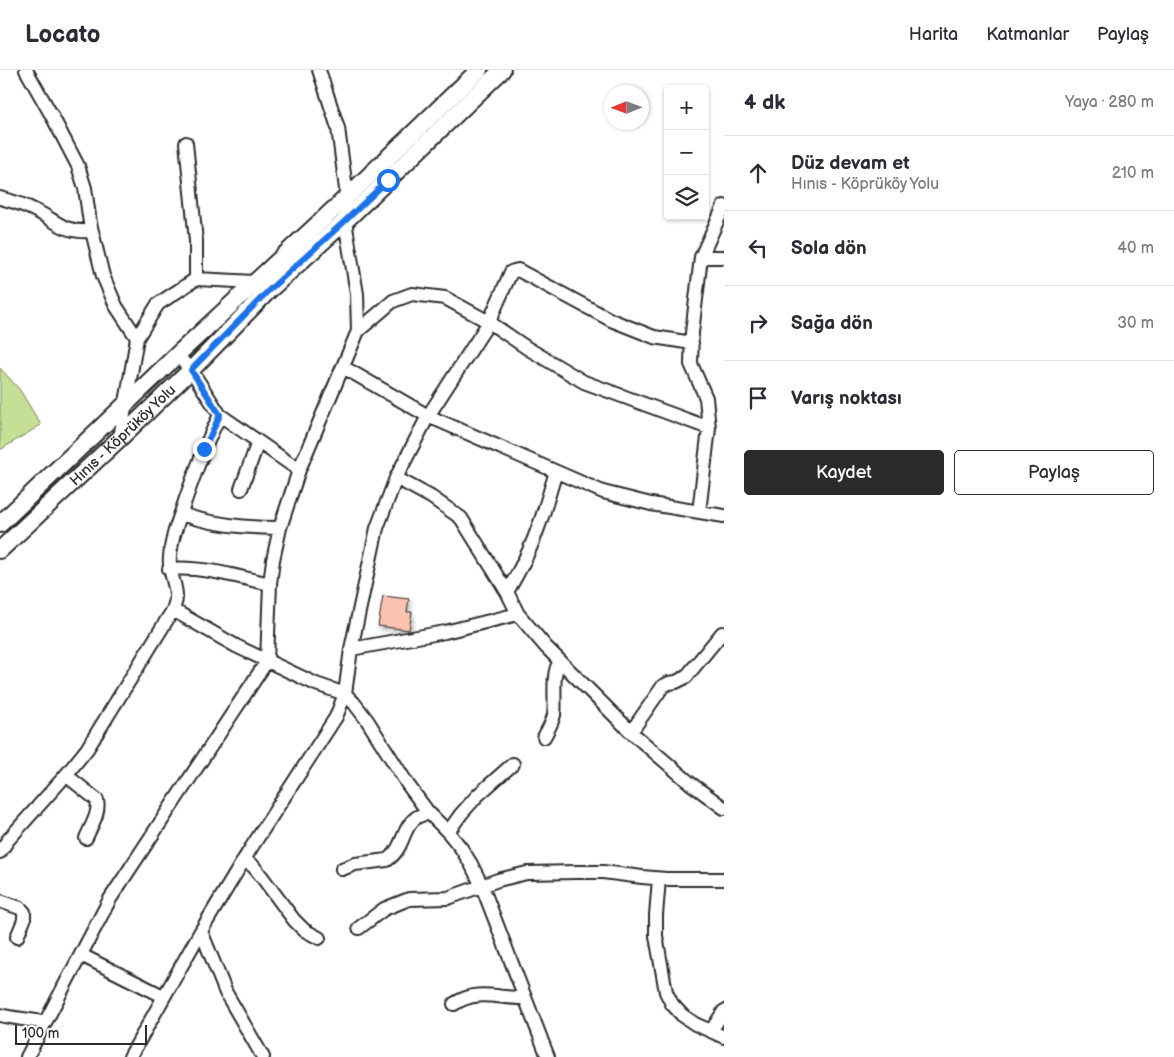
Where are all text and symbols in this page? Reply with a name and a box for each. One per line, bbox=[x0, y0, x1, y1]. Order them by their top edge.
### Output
text: Locato bbox=[25, 20, 100, 49]
text: Harita bbox=[909, 24, 958, 45]
text: Katmanlar bbox=[986, 24, 1069, 45]
text: Paylaş bbox=[1097, 24, 1149, 45]
north arrow bbox=[604, 85, 649, 130]
map controls bbox=[664, 85, 709, 220]
button: + bbox=[664, 85, 709, 130]
text: 4 dk bbox=[744, 90, 785, 115]
text: Yaya · 280 m bbox=[1065, 93, 1154, 112]
button: − bbox=[664, 130, 709, 175]
text: Düz devam et bbox=[791, 152, 910, 175]
icon: ahead bbox=[744, 159, 772, 187]
text: 210 m bbox=[1112, 164, 1154, 183]
route start bbox=[377, 169, 400, 192]
button: layers bbox=[664, 175, 709, 220]
text: Hınıs - Köprüköy Yolu bbox=[791, 175, 939, 194]
icon: left bbox=[744, 234, 772, 262]
text: Sola dön bbox=[791, 237, 867, 260]
text: 40 m bbox=[1117, 239, 1154, 258]
icon: right bbox=[744, 309, 772, 337]
text: Sağa dön bbox=[791, 312, 873, 335]
text: 30 m bbox=[1117, 314, 1154, 333]
street label: Hınıs - Köprüköy Yolu bbox=[66, 380, 180, 490]
icon: arrive bbox=[744, 384, 772, 412]
text: Varış noktası bbox=[791, 387, 902, 410]
route end bbox=[193, 438, 216, 461]
button: Kaydet bbox=[744, 450, 944, 495]
button: Paylaş bbox=[954, 450, 1154, 495]
scale bar bbox=[15, 1022, 148, 1045]
text: 100 m bbox=[22, 1025, 59, 1042]

